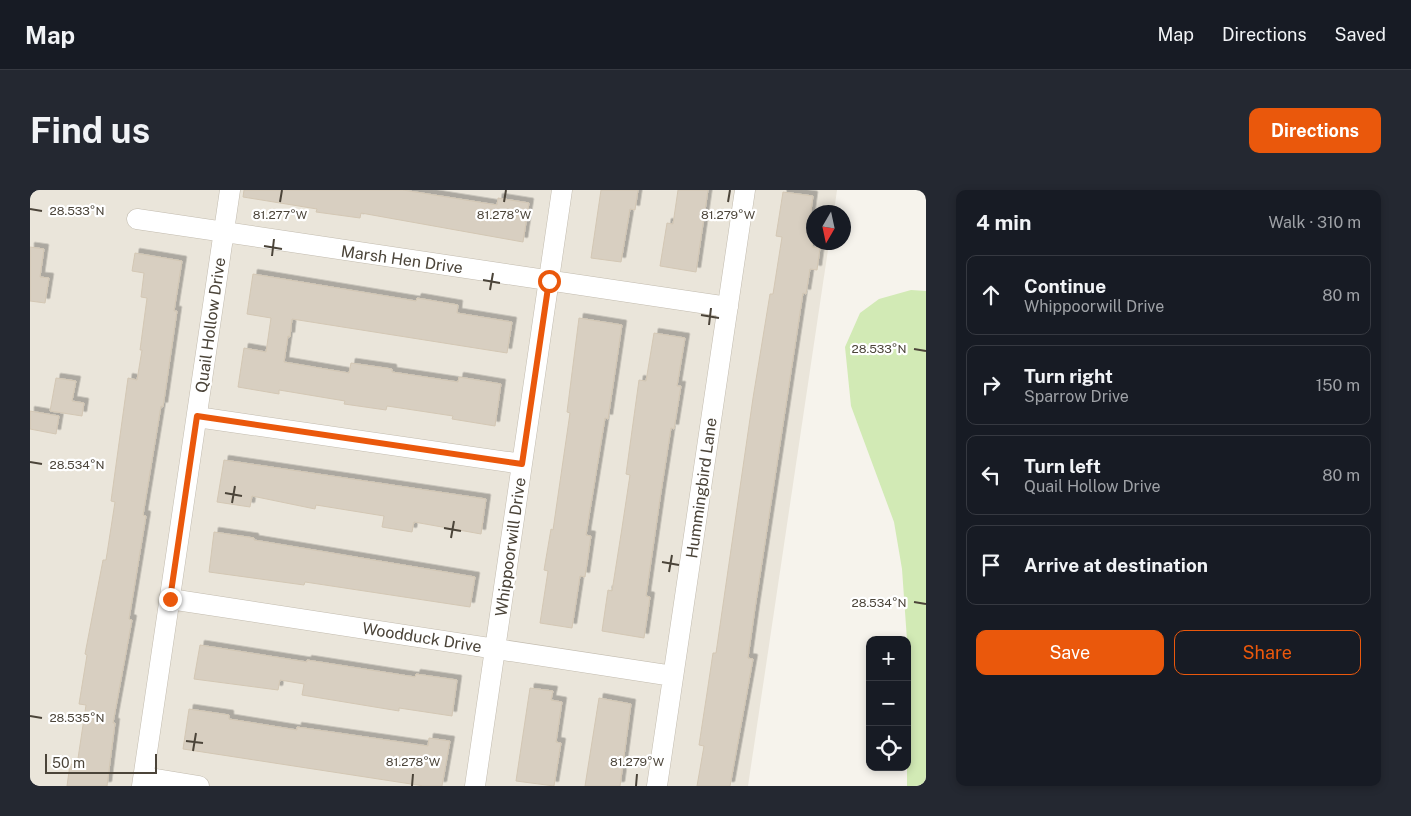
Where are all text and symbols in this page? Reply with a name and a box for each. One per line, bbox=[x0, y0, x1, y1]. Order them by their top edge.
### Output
text: Map bbox=[25, 21, 75, 49]
text: Map bbox=[1157, 24, 1194, 45]
text: Directions bbox=[1222, 24, 1307, 45]
text: Saved bbox=[1335, 24, 1386, 45]
button: Directions bbox=[1249, 108, 1381, 153]
text: Find us bbox=[30, 110, 150, 151]
text: 28.533°N bbox=[50, 204, 104, 218]
north arrow bbox=[806, 205, 851, 250]
text: 81.277°W bbox=[253, 208, 308, 222]
text: 81.278°W bbox=[477, 208, 532, 222]
text: 81.279°W bbox=[701, 208, 756, 222]
text: 4 min bbox=[976, 210, 1031, 235]
text: Walk · 310 m bbox=[1268, 213, 1361, 232]
street label: Marsh Hen Drive bbox=[340, 242, 464, 277]
street label: Quail Hollow Drive bbox=[192, 256, 229, 394]
route start bbox=[538, 270, 561, 293]
text: Continue bbox=[1024, 275, 1106, 297]
icon: ahead bbox=[977, 281, 1005, 309]
text: 80 m bbox=[1322, 286, 1360, 305]
text: Whippoorwill Drive bbox=[1024, 297, 1164, 316]
text: 28.533°N bbox=[852, 342, 906, 356]
text: Turn right bbox=[1024, 365, 1113, 387]
icon: right bbox=[977, 371, 1005, 399]
text: 150 m bbox=[1316, 376, 1360, 395]
text: Sparrow Drive bbox=[1024, 387, 1129, 406]
street label: Hummingbird Lane bbox=[682, 417, 721, 560]
text: Turn left bbox=[1024, 455, 1101, 477]
text: 28.534°N bbox=[50, 458, 105, 472]
icon: left bbox=[977, 461, 1005, 489]
text: 80 m bbox=[1322, 466, 1360, 485]
street label: Whippoorwill Drive bbox=[491, 476, 530, 618]
text: Quail Hollow Drive bbox=[1024, 477, 1161, 496]
icon: arrive bbox=[977, 551, 1005, 579]
text: Arrive at destination bbox=[1024, 554, 1208, 576]
route end bbox=[159, 588, 182, 611]
text: 28.534°N bbox=[852, 596, 907, 610]
street label: Woodduck Drive bbox=[361, 619, 483, 656]
button: Save bbox=[976, 630, 1164, 675]
button: Share bbox=[1174, 630, 1361, 675]
map controls bbox=[866, 636, 911, 771]
button: + bbox=[866, 636, 911, 681]
button: − bbox=[866, 681, 911, 726]
text: 28.535°N bbox=[49, 711, 105, 725]
button: locate bbox=[866, 726, 911, 771]
scale bar bbox=[45, 751, 158, 774]
text: 50 m bbox=[52, 755, 85, 771]
text: 81.278°W bbox=[386, 755, 441, 769]
text: 81.279°W bbox=[610, 755, 665, 769]

